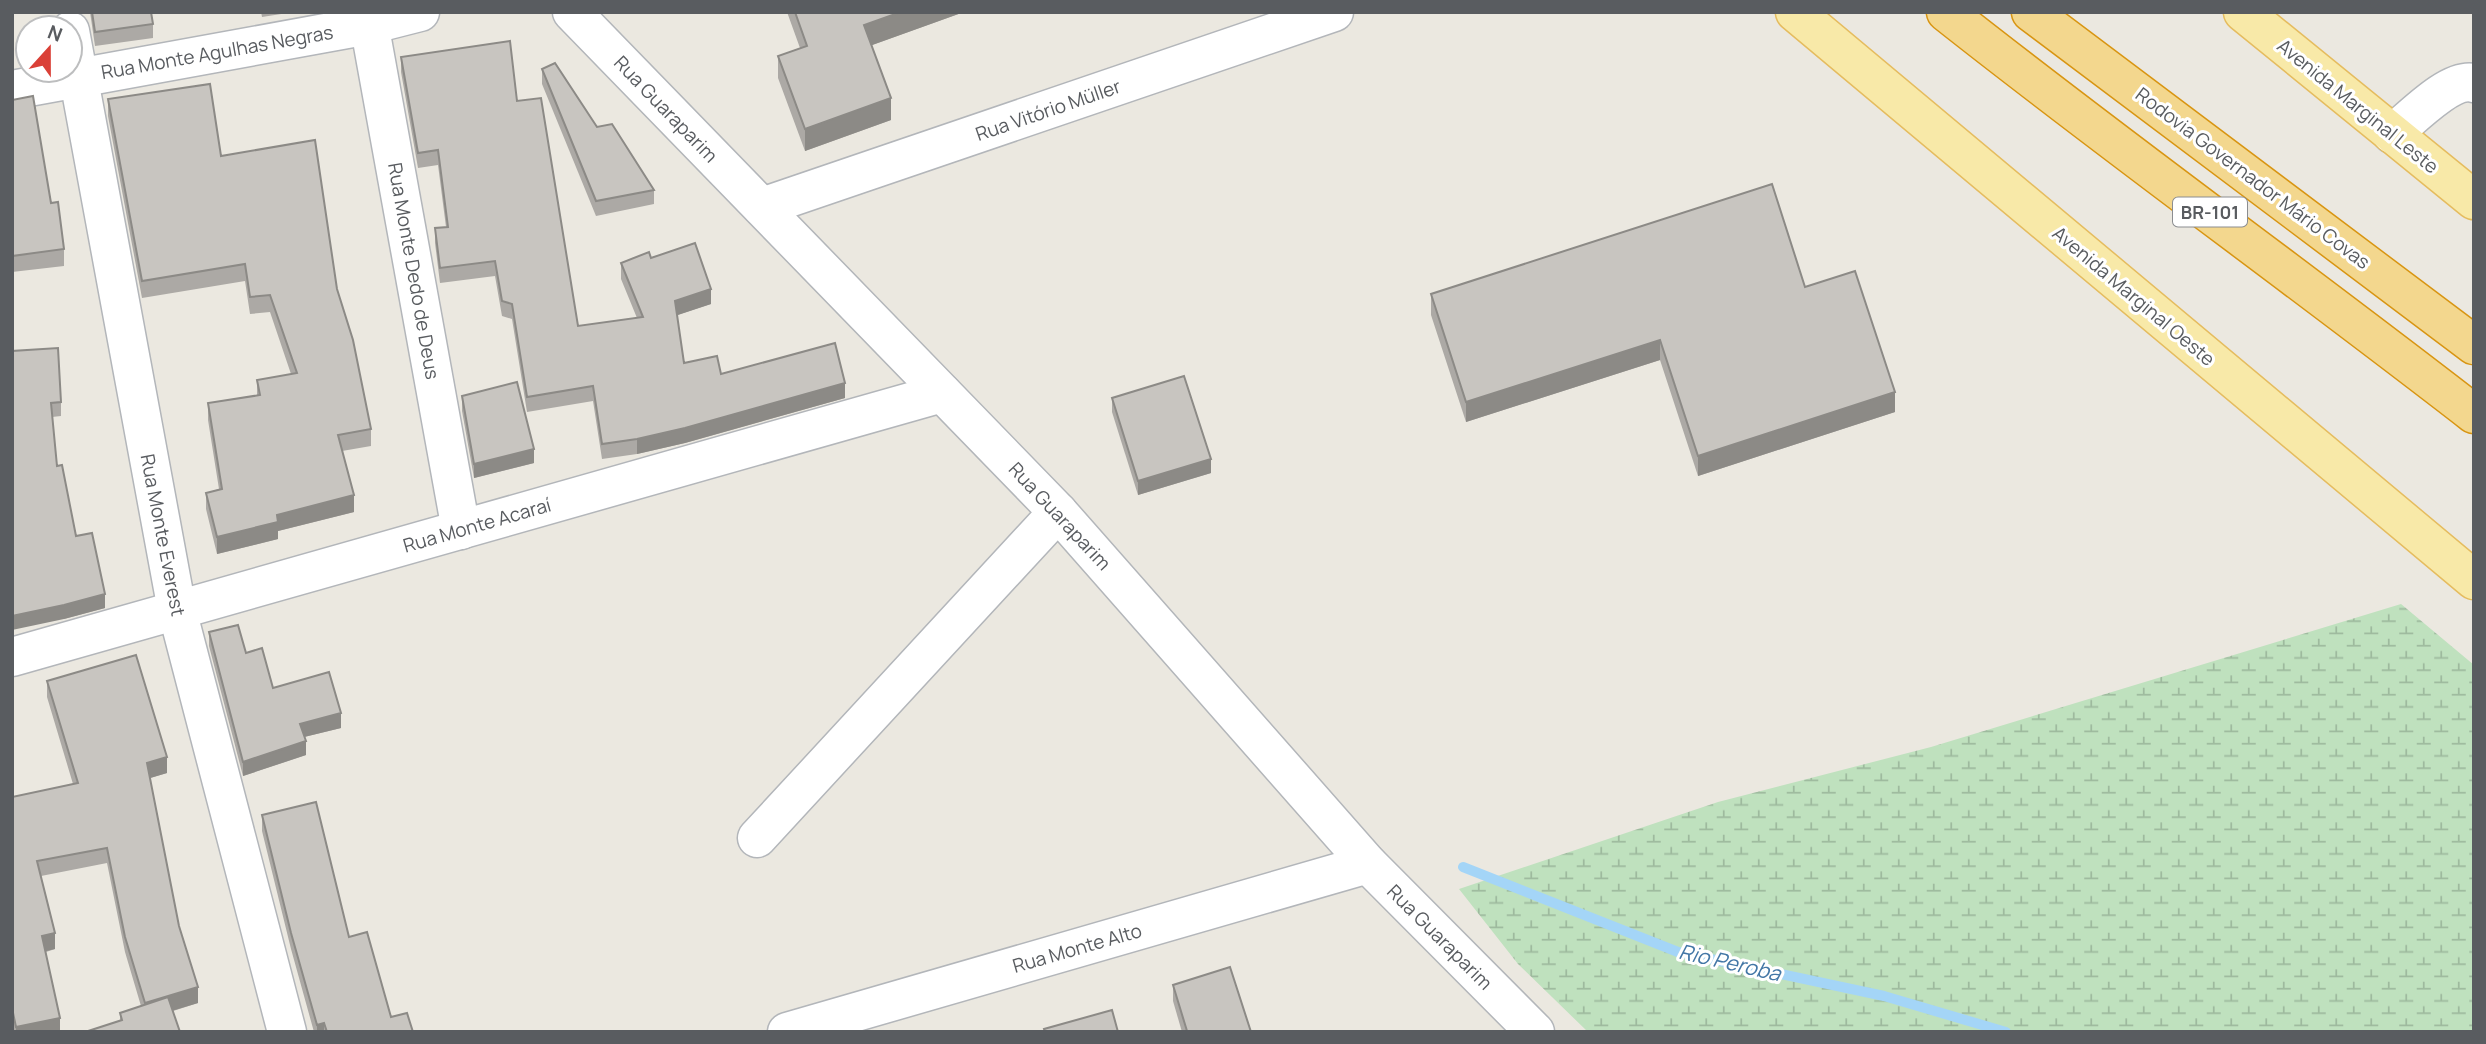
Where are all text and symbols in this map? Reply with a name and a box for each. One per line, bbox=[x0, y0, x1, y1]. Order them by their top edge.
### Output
north arrow bbox=[14, 14, 84, 84]
text: N bbox=[44, 19, 66, 48]
street label: Rua Monte Agulhas Negras bbox=[99, 19, 335, 85]
street label: Avenida Marginal Leste bbox=[2272, 33, 2444, 179]
street label: Rua Guaraparim bbox=[608, 50, 724, 168]
street label: Rua Vitório Müller bbox=[972, 73, 1124, 147]
street label: Rodovia Governador Mário Covas bbox=[2131, 81, 2376, 275]
street label: Rua Monte Dedo de Deus bbox=[382, 161, 446, 381]
road number: BR-101 bbox=[2173, 197, 2247, 226]
street label: Avenida Marginal Oeste bbox=[2047, 220, 2221, 372]
street label: Rua Monte Everest bbox=[135, 452, 191, 618]
street label: Rua Guaraparim bbox=[1003, 456, 1117, 576]
street label: Rua Monte Acaraí bbox=[400, 491, 554, 559]
street label: Rua Guaraparim bbox=[1382, 879, 1498, 995]
street label: Rua Monte Alto bbox=[1009, 917, 1145, 979]
water label: Rio Peroba bbox=[1676, 937, 1785, 988]

